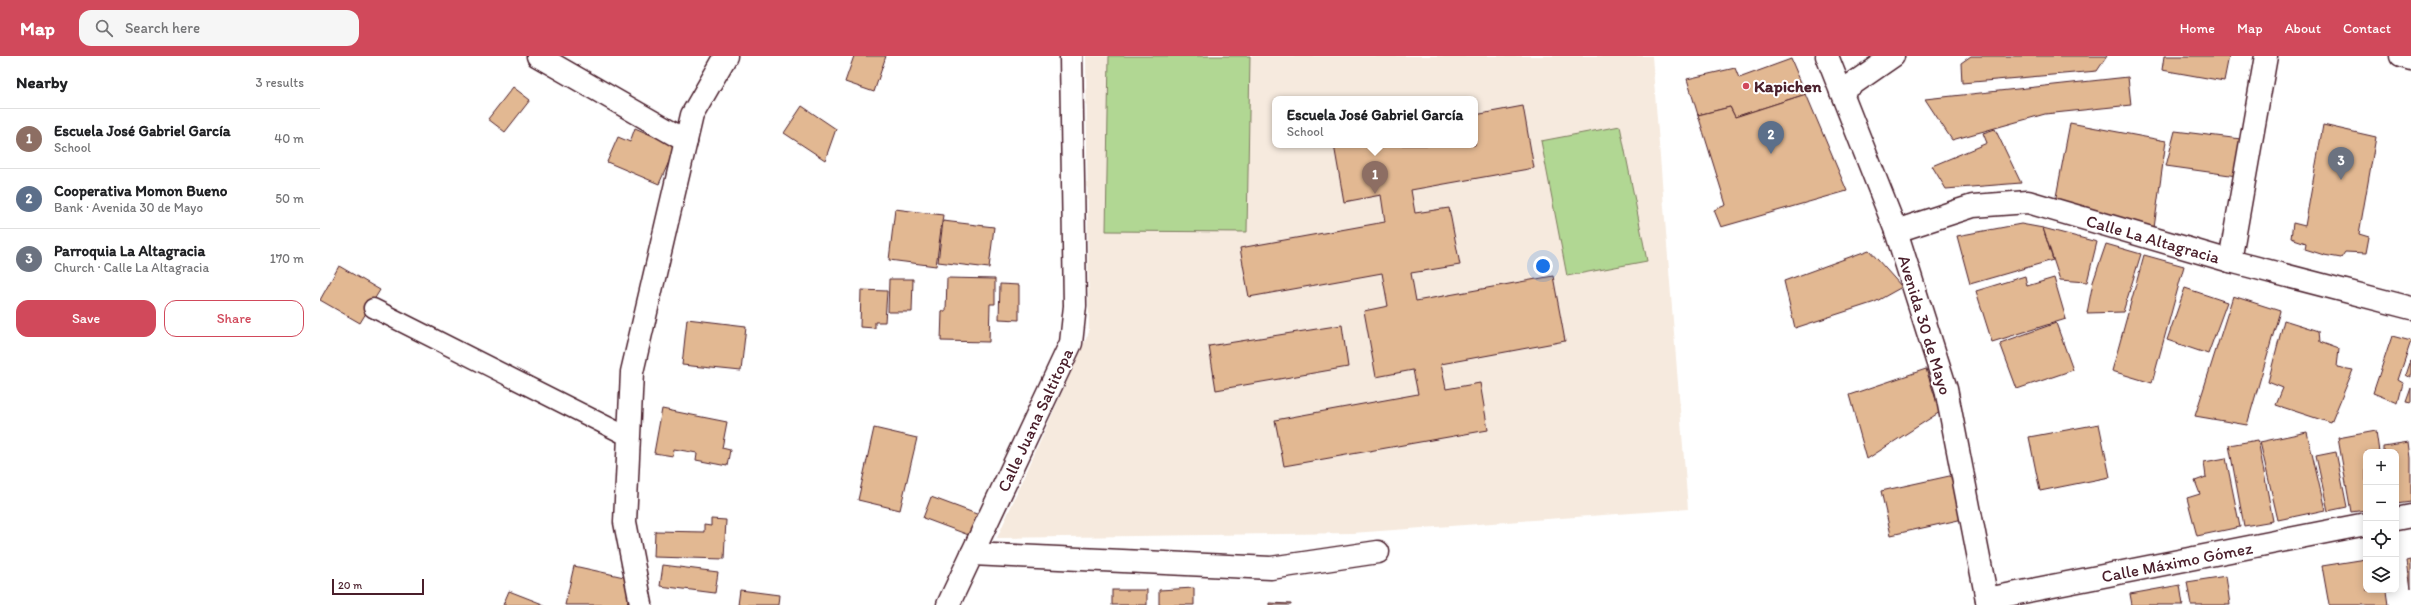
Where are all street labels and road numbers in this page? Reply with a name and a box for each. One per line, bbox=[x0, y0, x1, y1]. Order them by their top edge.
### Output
street label: Calle La Altagracia bbox=[2084, 210, 2222, 268]
street label: Avenida 30 de Mayo bbox=[1894, 253, 1956, 397]
street label: Calle Juana Saltitopa bbox=[993, 345, 1077, 495]
street label: Calle Máximo Gómez bbox=[2100, 538, 2254, 586]

